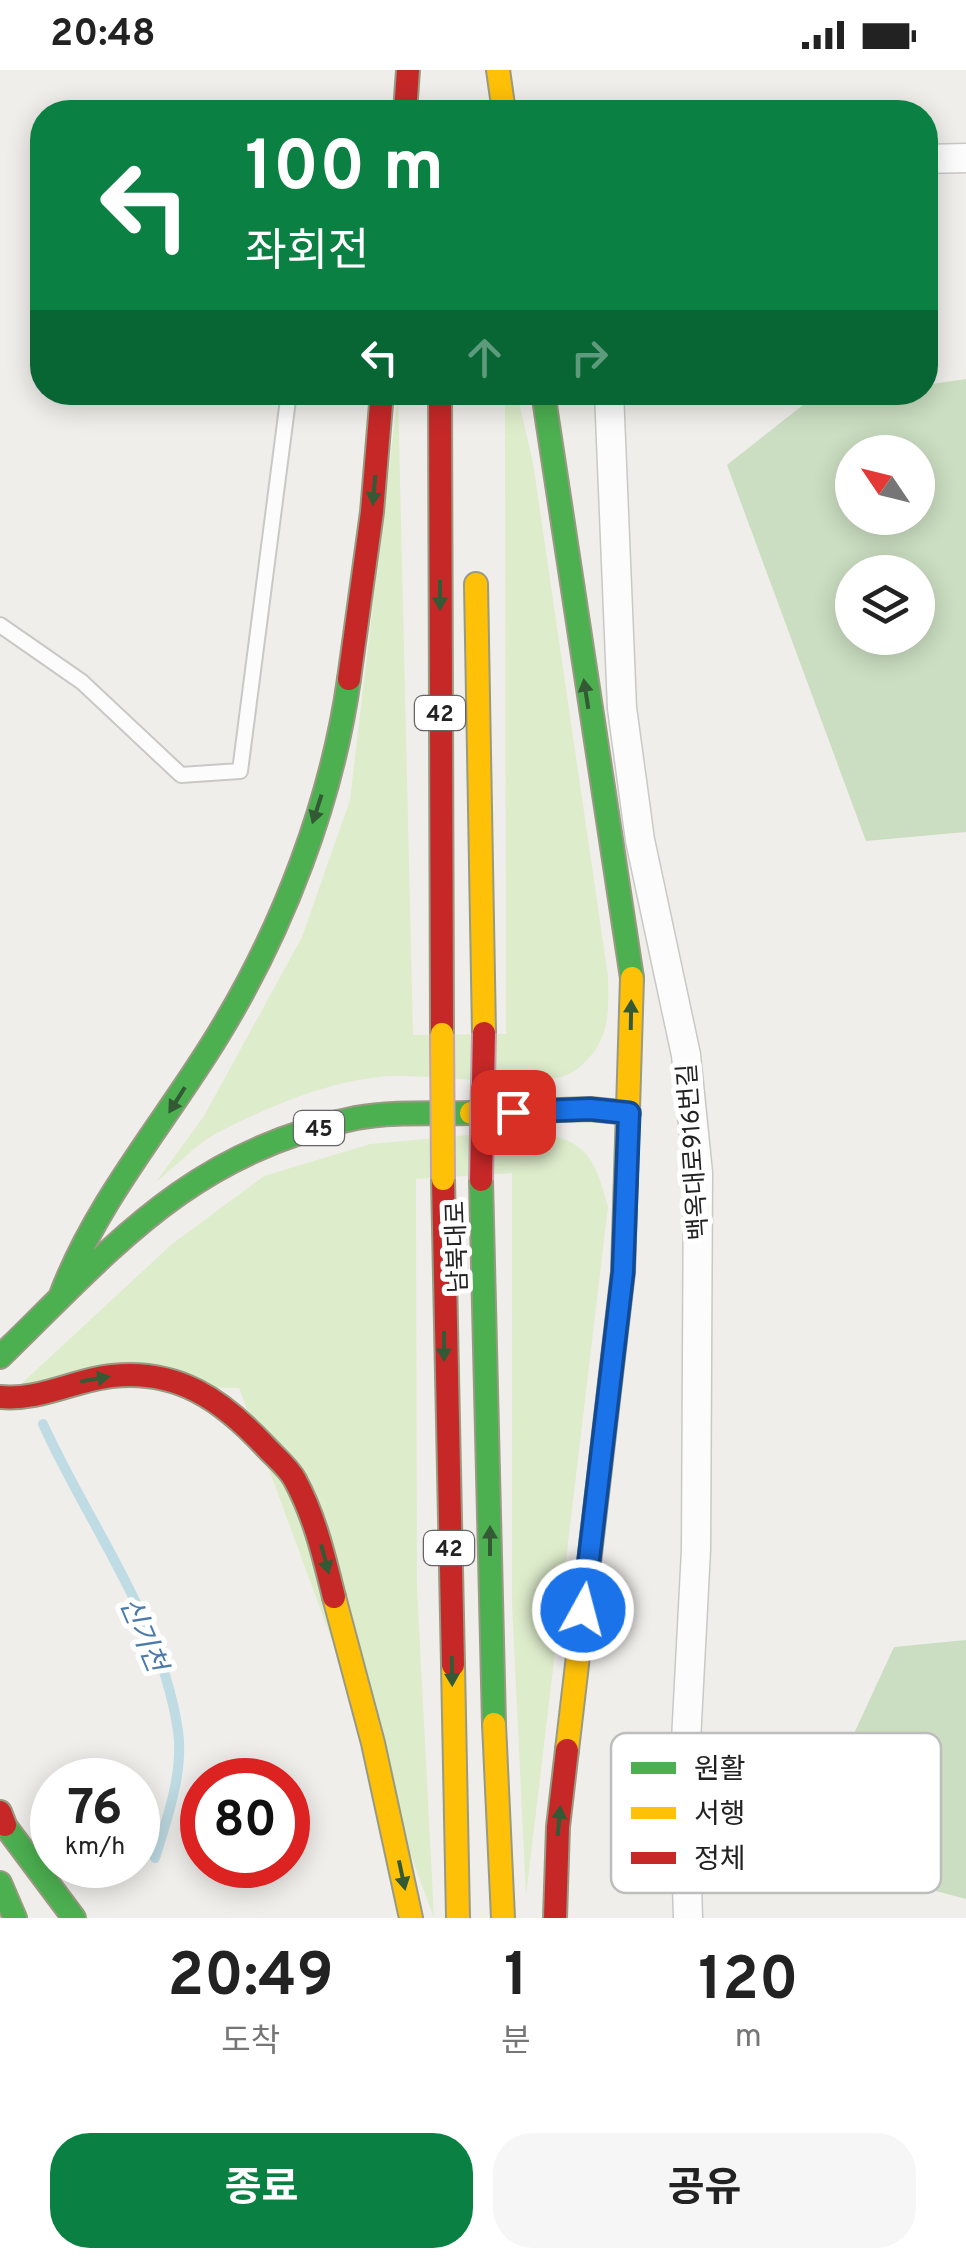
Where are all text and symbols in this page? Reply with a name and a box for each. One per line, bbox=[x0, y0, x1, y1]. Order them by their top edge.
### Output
text: 20:48 bbox=[50, 11, 156, 60]
text: 100 m bbox=[245, 126, 444, 215]
icon: left bbox=[80, 140, 210, 270]
text: 좌회전 bbox=[245, 225, 369, 282]
icon: left bbox=[352, 330, 407, 385]
icon: ahead bbox=[457, 330, 512, 385]
icon: right bbox=[562, 330, 617, 385]
north arrow bbox=[835, 435, 935, 535]
map controls bbox=[835, 435, 935, 655]
one-way arrow bbox=[366, 474, 382, 506]
button: layers bbox=[835, 555, 935, 655]
one-way arrow bbox=[432, 579, 448, 611]
one-way arrow bbox=[578, 678, 593, 709]
road number: 42 bbox=[415, 696, 465, 730]
one-way arrow bbox=[308, 794, 323, 824]
one-way arrow bbox=[623, 999, 639, 1031]
street label: 백옥대로916번길 bbox=[673, 1062, 717, 1241]
pin bbox=[471, 1070, 556, 1155]
icon: arrive bbox=[486, 1085, 541, 1140]
one-way arrow bbox=[168, 1086, 186, 1114]
road number: 45 bbox=[294, 1111, 344, 1145]
street label: 남북대로 bbox=[441, 1200, 477, 1293]
one-way arrow bbox=[436, 1331, 452, 1363]
one-way arrow bbox=[79, 1371, 111, 1386]
one-way arrow bbox=[482, 1524, 498, 1556]
road number: 42 bbox=[424, 1531, 474, 1565]
one-way arrow bbox=[317, 1544, 333, 1575]
position arrow bbox=[531, 1558, 635, 1662]
water label: 신기천 bbox=[110, 1593, 174, 1681]
one-way arrow bbox=[444, 1656, 460, 1688]
legend bbox=[611, 1733, 941, 1893]
text: 원활 bbox=[694, 1753, 746, 1789]
speed limit sign: 80 bbox=[180, 1758, 310, 1888]
text: 76 bbox=[67, 1779, 123, 1842]
text: 서행 bbox=[694, 1798, 746, 1834]
one-way arrow bbox=[552, 1804, 568, 1836]
text: km/h bbox=[65, 1832, 125, 1864]
text: 정체 bbox=[694, 1843, 746, 1879]
one-way arrow bbox=[395, 1860, 410, 1891]
text: 20:49 bbox=[168, 1941, 334, 2017]
text: 1 bbox=[504, 1941, 528, 2017]
text: 120 bbox=[698, 1945, 798, 2021]
text: m bbox=[735, 2018, 762, 2058]
text: 도착 bbox=[221, 2023, 280, 2063]
text: 분 bbox=[501, 2023, 531, 2063]
button: 종료 bbox=[50, 2133, 473, 2248]
button: 공유 bbox=[493, 2133, 916, 2248]

